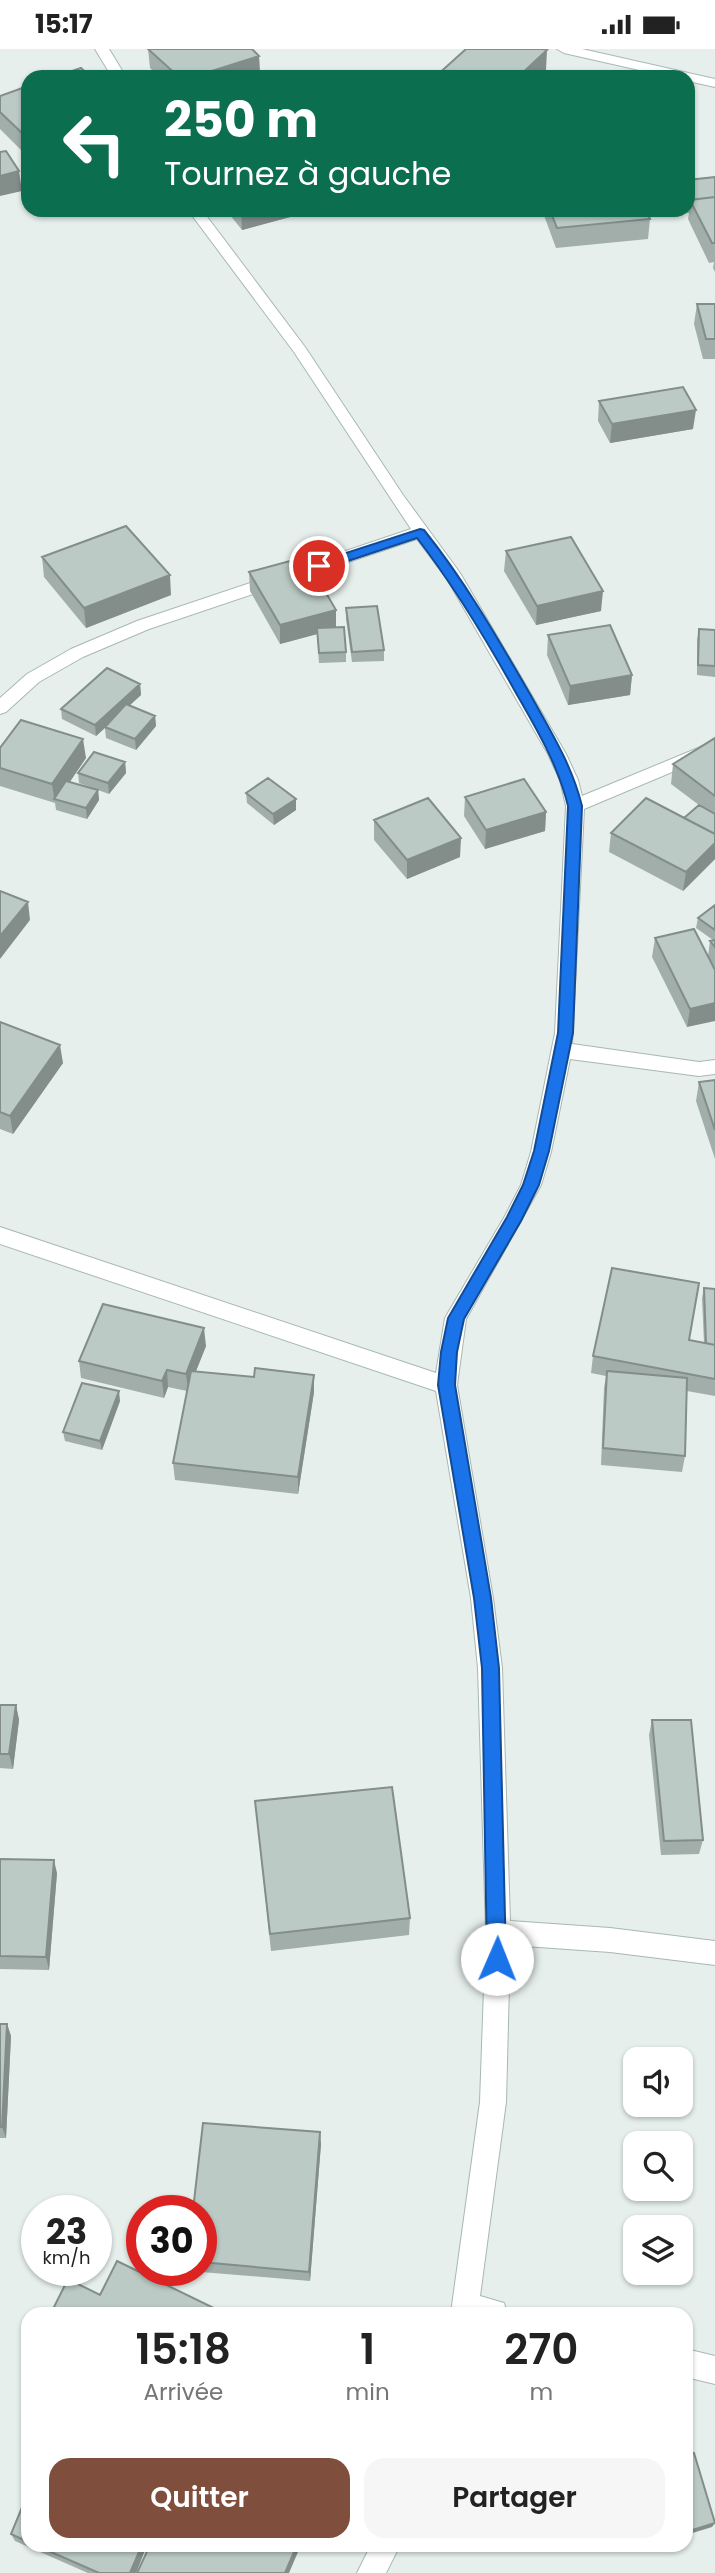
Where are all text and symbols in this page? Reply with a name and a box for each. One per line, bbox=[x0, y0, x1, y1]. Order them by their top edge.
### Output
text: 15:17 bbox=[35, 6, 93, 42]
text: 250 m bbox=[164, 86, 318, 154]
icon: left bbox=[49, 98, 140, 189]
text: Tournez à gauche bbox=[164, 151, 451, 196]
pin bbox=[289, 536, 349, 596]
icon: arrive bbox=[300, 547, 338, 585]
position arrow bbox=[460, 1922, 534, 1996]
map controls bbox=[623, 2047, 693, 2285]
button: sound bbox=[623, 2047, 693, 2117]
button: search bbox=[623, 2131, 693, 2201]
speed limit sign: 30 bbox=[126, 2195, 217, 2286]
text: 23 bbox=[46, 2207, 87, 2256]
button: layers bbox=[623, 2215, 693, 2285]
text: km/h bbox=[43, 2245, 90, 2270]
text: 15:18 bbox=[136, 2320, 231, 2379]
text: 1 bbox=[360, 2320, 375, 2379]
text: 270 bbox=[504, 2320, 578, 2379]
text: Arrivée bbox=[143, 2376, 223, 2408]
text: min bbox=[346, 2376, 390, 2408]
text: m bbox=[529, 2376, 553, 2408]
button: Quitter bbox=[49, 2458, 350, 2538]
button: Partager bbox=[364, 2458, 665, 2538]

